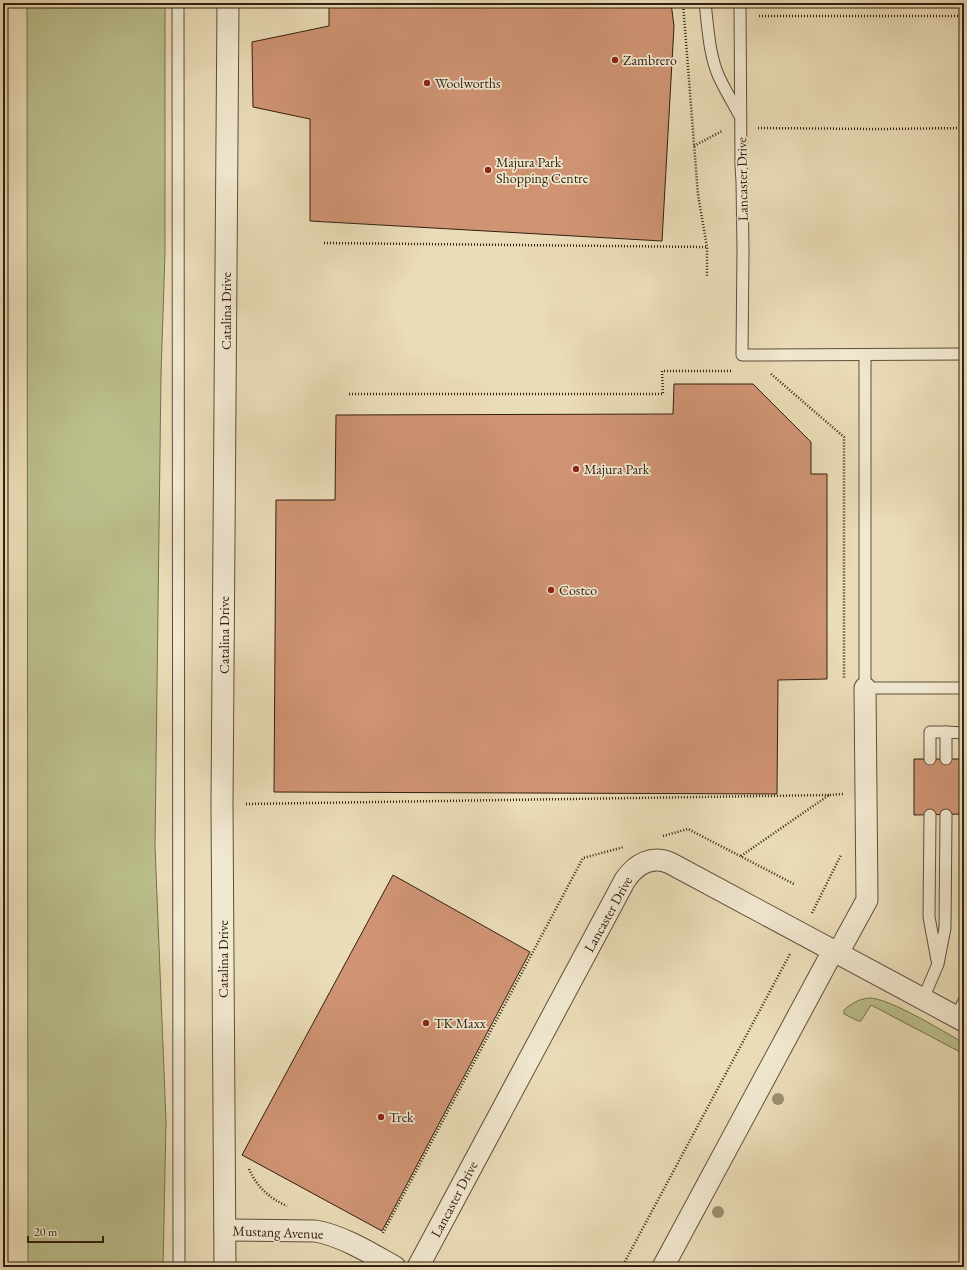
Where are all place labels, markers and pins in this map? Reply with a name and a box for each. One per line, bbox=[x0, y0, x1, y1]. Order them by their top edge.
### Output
place label: Zambrero bbox=[623, 51, 677, 69]
marker: Zambrero bbox=[610, 55, 620, 65]
place label: Woolworths bbox=[435, 74, 501, 92]
marker: Woolworths bbox=[422, 78, 432, 88]
place label: Majura Park Shopping Centre bbox=[496, 153, 589, 187]
marker: Majura Park Shopping Centre bbox=[483, 165, 493, 175]
place label: Majura Park bbox=[584, 460, 650, 478]
marker: Majura Park bbox=[571, 464, 581, 474]
place label: Costco bbox=[559, 581, 597, 599]
marker: Costco bbox=[546, 585, 556, 595]
place label: TK Maxx bbox=[434, 1014, 486, 1032]
marker: TK Maxx bbox=[421, 1018, 431, 1028]
place label: Trek bbox=[389, 1108, 414, 1126]
marker: Trek bbox=[376, 1112, 386, 1122]

